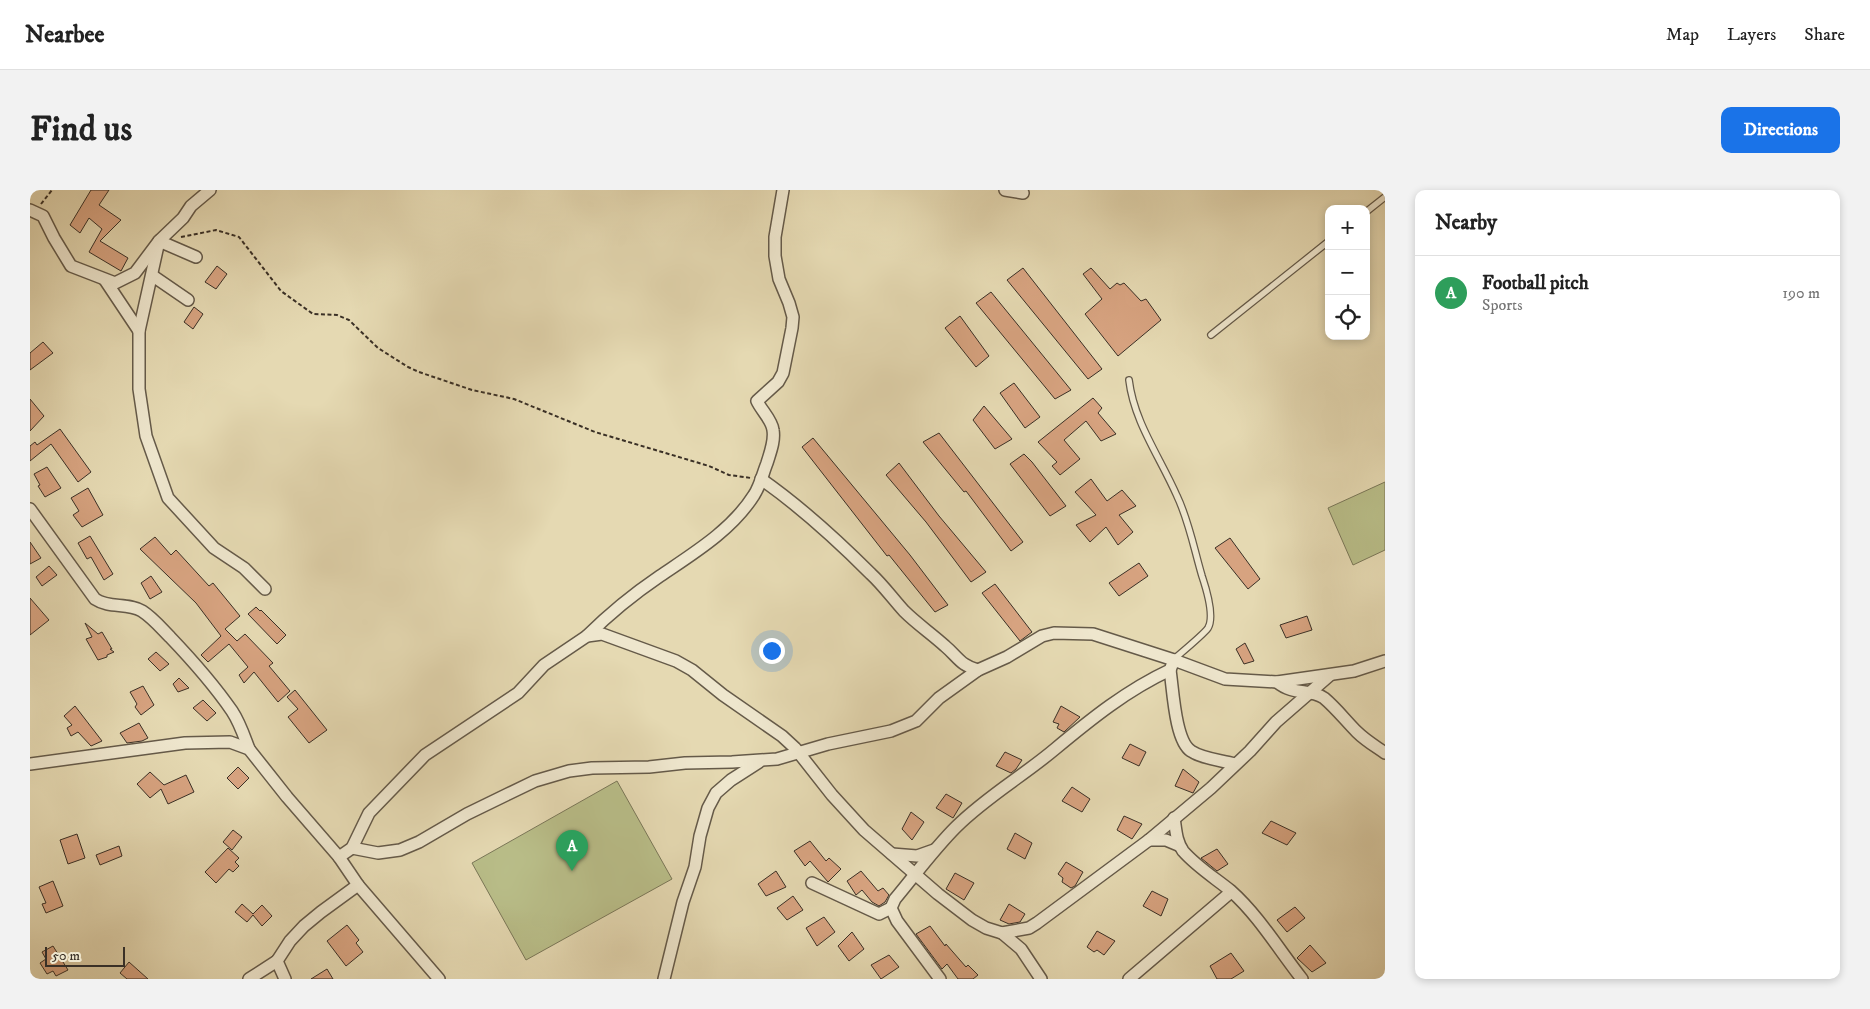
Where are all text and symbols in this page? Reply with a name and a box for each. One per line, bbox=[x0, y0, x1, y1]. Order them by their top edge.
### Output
text: Nearbee bbox=[25, 20, 104, 50]
text: Map bbox=[1666, 24, 1699, 46]
text: Layers bbox=[1727, 24, 1776, 46]
text: Share bbox=[1804, 24, 1845, 46]
button: Directions bbox=[1721, 107, 1840, 153]
text: Find us bbox=[30, 108, 132, 152]
map controls bbox=[1325, 205, 1370, 340]
button: + bbox=[1325, 205, 1370, 250]
text: Nearby bbox=[1435, 210, 1497, 236]
button: − bbox=[1325, 250, 1370, 295]
text: Football pitch bbox=[1482, 272, 1589, 295]
text: A bbox=[1446, 283, 1456, 303]
text: 190 m bbox=[1782, 283, 1820, 303]
button: locate bbox=[1325, 295, 1370, 340]
text: Sports bbox=[1482, 295, 1523, 315]
your location bbox=[759, 638, 785, 664]
pin: A bbox=[556, 830, 588, 871]
scale bar bbox=[45, 944, 125, 967]
text: 50 m bbox=[52, 947, 80, 965]

